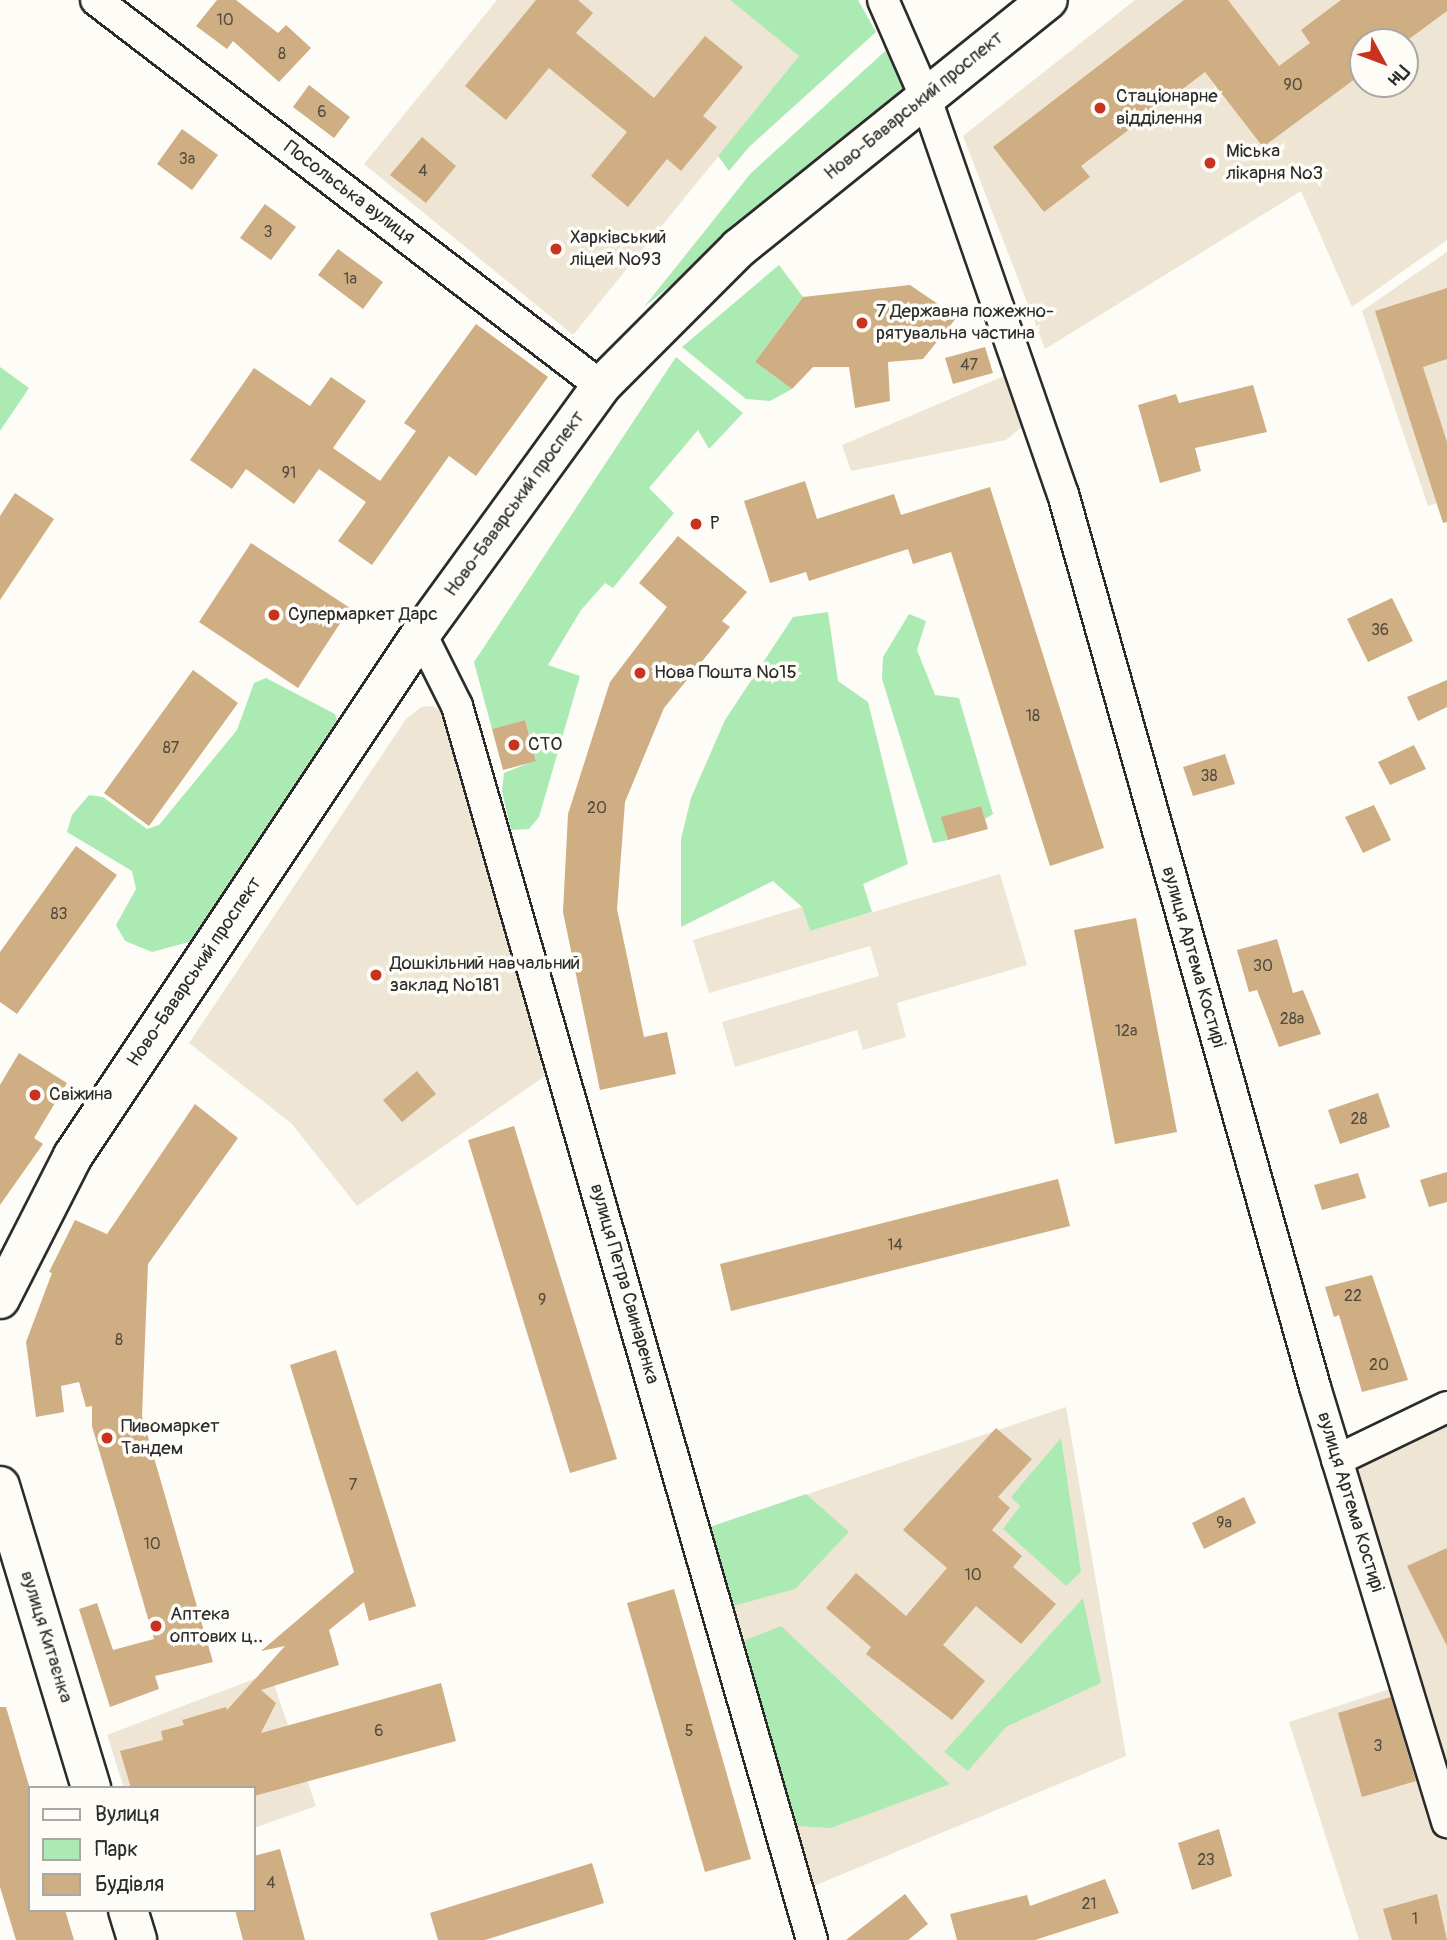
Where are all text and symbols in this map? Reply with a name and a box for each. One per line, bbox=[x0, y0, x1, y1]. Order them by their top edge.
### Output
house number: 10 bbox=[216, 10, 234, 30]
street label: Ново-Баварський проспект bbox=[820, 27, 1008, 185]
north arrow bbox=[1349, 28, 1419, 98]
house number: 8 bbox=[278, 44, 286, 64]
text: Пн bbox=[1382, 60, 1414, 91]
house number: 90 bbox=[1283, 75, 1303, 95]
place label: Стаціонарне відділення bbox=[1116, 86, 1218, 130]
marker: Стаціонарне відділення bbox=[1090, 98, 1110, 118]
house number: 6 bbox=[317, 102, 327, 122]
street label: Посольська вулиця bbox=[279, 136, 419, 250]
place label: Міська лікарня №3 bbox=[1226, 141, 1323, 185]
house number: 3а bbox=[179, 149, 195, 169]
marker: Міська лікарня №3 bbox=[1200, 153, 1220, 173]
house number: 4 bbox=[418, 161, 428, 181]
house number: 3 bbox=[264, 222, 272, 242]
place label: Харківський ліцей №93 bbox=[570, 227, 666, 271]
marker: Харківський ліцей №93 bbox=[548, 241, 564, 257]
house number: 1а bbox=[343, 269, 357, 289]
place label: 7 Державна пожежно- рятувальна частина bbox=[876, 301, 1054, 345]
marker: 7 Державна пожежно- рятувальна частина bbox=[854, 315, 870, 331]
house number: 47 bbox=[960, 355, 978, 375]
street label: Ново-Баварський проспект bbox=[440, 407, 590, 601]
house number: 91 bbox=[282, 463, 296, 483]
place label: Р bbox=[710, 513, 719, 535]
marker: Р bbox=[688, 516, 704, 532]
place label: Супермаркет Дарс bbox=[288, 604, 438, 626]
marker: Супермаркет Дарс bbox=[266, 607, 282, 623]
house number: 36 bbox=[1371, 620, 1389, 640]
place label: Нова Пошта №15 bbox=[654, 662, 797, 684]
marker: Нова Пошта №15 bbox=[632, 665, 648, 681]
house number: 18 bbox=[1026, 706, 1040, 726]
place label: СТО bbox=[528, 734, 562, 756]
marker: СТО bbox=[506, 737, 522, 753]
house number: 87 bbox=[163, 738, 179, 758]
house number: 38 bbox=[1201, 766, 1217, 786]
house number: 20 bbox=[587, 798, 607, 818]
street label: вулиця Артема Костирі bbox=[1156, 864, 1230, 1050]
street label: Ново-Баварський проспект bbox=[123, 873, 267, 1071]
house number: 83 bbox=[51, 904, 67, 924]
place label: Дошкільний навчальний заклад №181 bbox=[390, 953, 580, 997]
house number: 30 bbox=[1253, 956, 1273, 976]
marker: Дошкільний навчальний заклад №181 bbox=[368, 967, 384, 983]
house number: 28а bbox=[1280, 1009, 1304, 1029]
house number: 12а bbox=[1115, 1021, 1137, 1041]
place label: Свіжина bbox=[49, 1084, 112, 1106]
marker: Свіжина bbox=[27, 1087, 43, 1103]
house number: 28 bbox=[1350, 1109, 1368, 1129]
street label: вулиця Петра Свинаренка bbox=[584, 1181, 664, 1387]
house number: 14 bbox=[887, 1235, 903, 1255]
house number: 22 bbox=[1344, 1286, 1362, 1306]
house number: 9 bbox=[538, 1290, 546, 1310]
house number: 8 bbox=[115, 1330, 123, 1350]
house number: 20 bbox=[1369, 1355, 1389, 1375]
street label: вулиця Артема Костирі bbox=[1312, 1409, 1388, 1595]
place label: Пивомаркет Тандем bbox=[121, 1416, 219, 1460]
marker: Пивомаркет Тандем bbox=[99, 1430, 115, 1446]
house number: 7 bbox=[349, 1475, 357, 1495]
house number: 9а bbox=[1216, 1513, 1232, 1533]
house number: 10 bbox=[143, 1534, 161, 1554]
house number: 10 bbox=[964, 1565, 982, 1585]
street label: вулиця Китаєнка bbox=[15, 1568, 77, 1706]
place label: Аптека оптових ц‥ bbox=[170, 1604, 263, 1648]
marker: Аптека оптових ц‥ bbox=[148, 1618, 164, 1634]
house number: 6 bbox=[374, 1721, 384, 1741]
house number: 5 bbox=[685, 1721, 693, 1741]
house number: 3 bbox=[1374, 1736, 1382, 1756]
legend bbox=[28, 1786, 256, 1912]
text: Вулиця bbox=[95, 1801, 159, 1828]
text: Парк bbox=[95, 1836, 138, 1863]
house number: 23 bbox=[1197, 1850, 1215, 1870]
text: Будівля bbox=[95, 1871, 164, 1898]
house number: 4 bbox=[266, 1873, 276, 1893]
house number: 21 bbox=[1081, 1894, 1097, 1914]
house number: 1 bbox=[1412, 1909, 1418, 1929]

